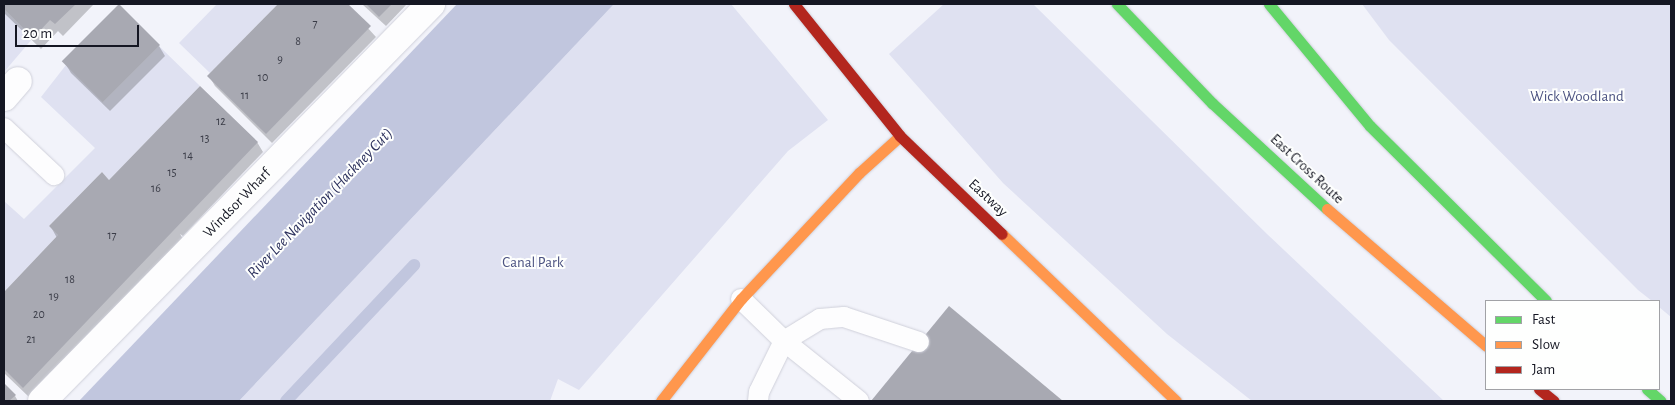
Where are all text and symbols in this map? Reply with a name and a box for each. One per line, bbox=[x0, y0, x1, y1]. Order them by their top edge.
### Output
scale bar bbox=[18, 15, 141, 47]
house number: 7 bbox=[312, 17, 318, 31]
text: 20 m bbox=[23, 26, 52, 41]
house number: 8 bbox=[295, 35, 301, 49]
house number: 9 bbox=[277, 53, 283, 67]
house number: 10 bbox=[258, 71, 268, 85]
park label: Wick Woodland bbox=[1530, 88, 1624, 106]
house number: 11 bbox=[241, 89, 249, 103]
house number: 12 bbox=[216, 115, 226, 129]
water label: River Lee Navigation (Hackney Cut) bbox=[243, 124, 397, 282]
street label: East Cross Route bbox=[1266, 130, 1348, 208]
house number: 13 bbox=[200, 132, 210, 146]
house number: 14 bbox=[183, 149, 193, 163]
street label: Windsor Wharf bbox=[199, 164, 275, 242]
house number: 15 bbox=[167, 166, 177, 180]
street label: Eastway bbox=[965, 175, 1011, 221]
house number: 16 bbox=[151, 182, 161, 196]
house number: 17 bbox=[107, 229, 117, 243]
park label: Canal Park bbox=[502, 254, 564, 272]
house number: 18 bbox=[65, 273, 75, 287]
house number: 19 bbox=[49, 290, 59, 304]
legend bbox=[1485, 300, 1660, 390]
house number: 20 bbox=[33, 308, 45, 322]
text: Fast bbox=[1532, 312, 1555, 327]
house number: 21 bbox=[26, 333, 36, 347]
text: Slow bbox=[1532, 337, 1560, 352]
text: Jam bbox=[1532, 362, 1555, 377]

